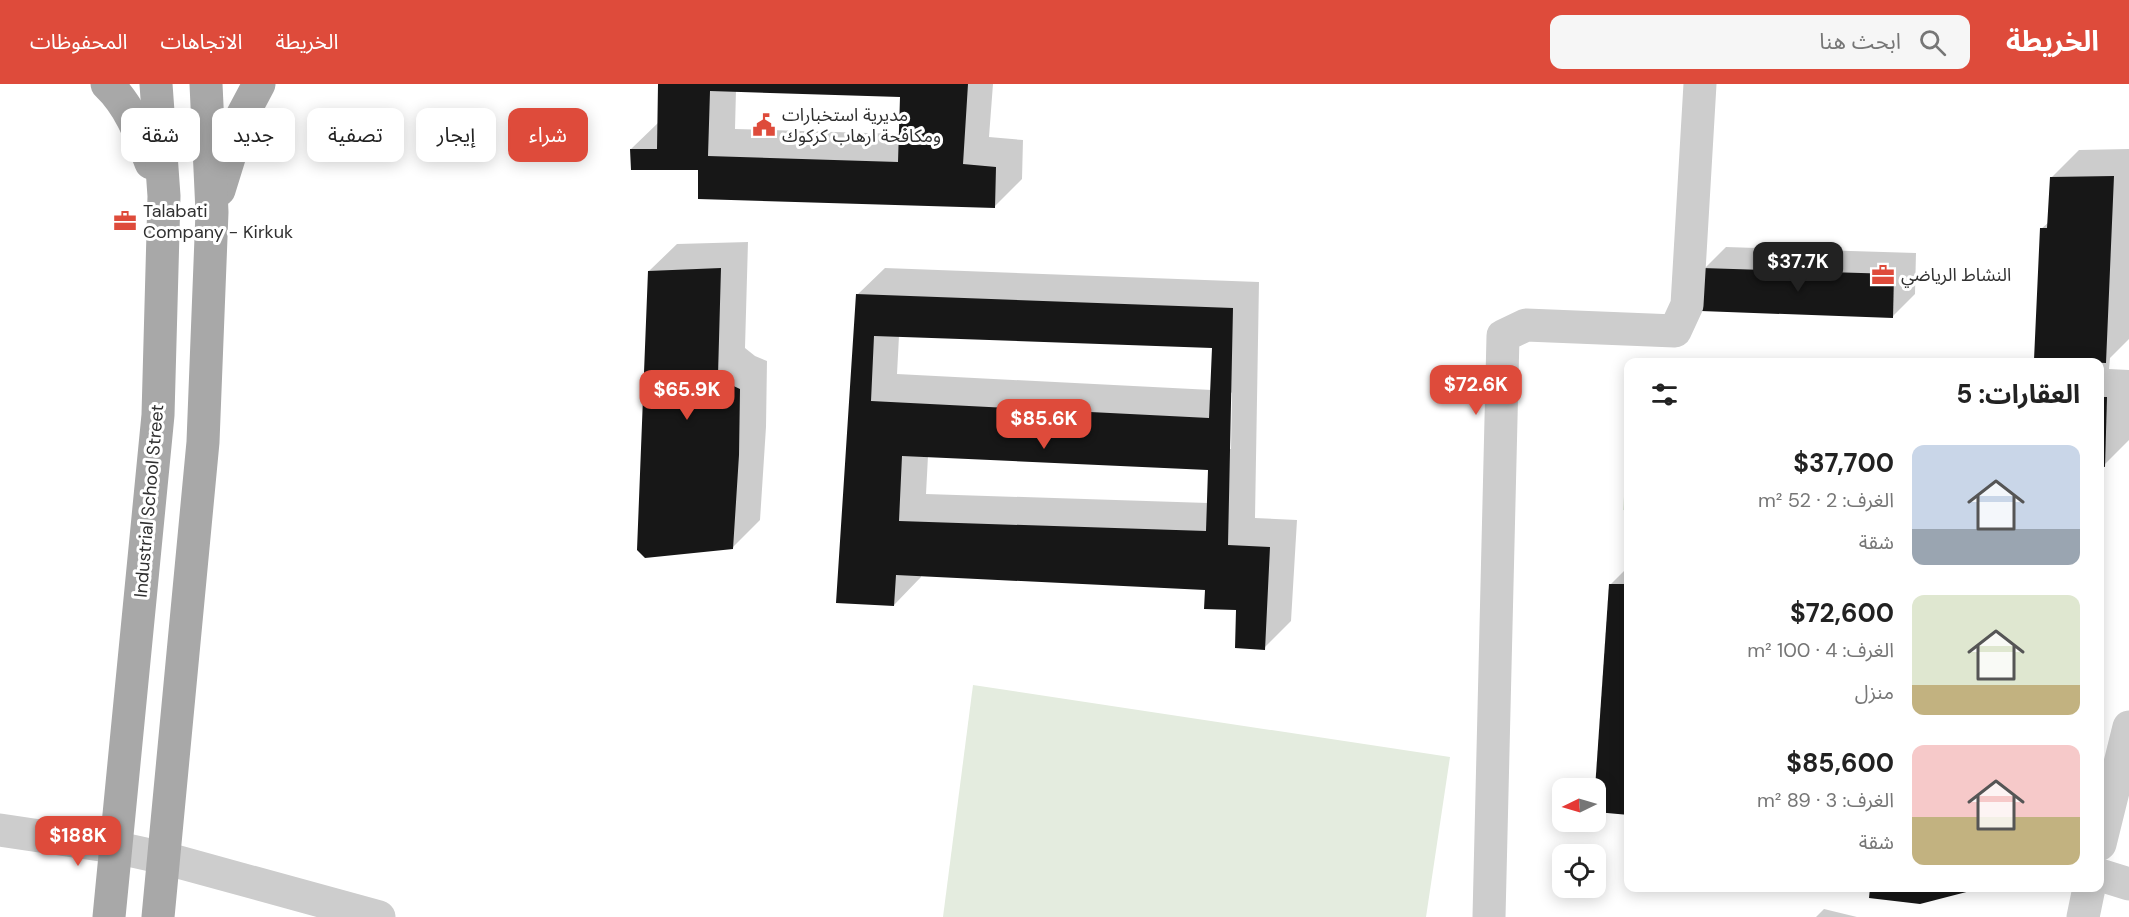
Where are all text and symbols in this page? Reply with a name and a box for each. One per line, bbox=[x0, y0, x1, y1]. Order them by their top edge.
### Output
search box bbox=[1550, 15, 1970, 69]
text: الخريطة bbox=[2006, 23, 2099, 60]
icon: search bbox=[1916, 26, 1949, 59]
text: ابحث هنا bbox=[1819, 27, 1901, 56]
text: المحفوظات bbox=[30, 28, 127, 56]
text: الاتجاهات bbox=[160, 28, 242, 56]
text: الخريطة bbox=[275, 28, 338, 56]
place label: مديرية استخبارات ومكافحة ارهاب كركوك bbox=[782, 103, 941, 148]
chip: شقة bbox=[121, 108, 200, 162]
chip: جديد bbox=[212, 108, 295, 162]
chip: تصفية bbox=[307, 108, 404, 162]
chip: إيجار bbox=[416, 108, 496, 162]
chip: شراء bbox=[508, 108, 588, 162]
public building icon: مديرية استخبارات ومكافحة ارهاب كركوك bbox=[751, 112, 777, 138]
place label: Talabati Company - Kirkuk bbox=[143, 199, 293, 244]
office icon: Talabati Company - Kirkuk bbox=[112, 208, 138, 234]
pin: $37.7K bbox=[1749, 242, 1847, 293]
text: $37.7K bbox=[1767, 248, 1829, 274]
office icon: النشاط الرياضي bbox=[1870, 262, 1896, 288]
place label: النشاط الرياضي bbox=[1901, 263, 2011, 288]
pin: $72.6K bbox=[1427, 365, 1525, 416]
pin: $65.9K bbox=[638, 370, 736, 421]
text: $72.6K bbox=[1444, 371, 1508, 397]
text: $65.9K bbox=[654, 376, 721, 402]
text: العقارات: 5 bbox=[1956, 377, 2080, 411]
icon: filters bbox=[1648, 378, 1681, 411]
pin: $85.6K bbox=[995, 399, 1093, 450]
street label: Industrial School Street bbox=[129, 403, 169, 599]
text: $85.6K bbox=[1010, 405, 1078, 431]
text: $37,700 bbox=[1793, 446, 1894, 480]
icon: home bbox=[1960, 469, 2032, 541]
text: الغرف: 2 · 52 m² bbox=[1758, 487, 1894, 513]
text: شقة bbox=[1859, 529, 1894, 555]
text: $72,600 bbox=[1790, 596, 1894, 630]
icon: home bbox=[1960, 619, 2032, 691]
text: الغرف: 4 · 100 m² bbox=[1747, 637, 1894, 663]
text: منزل bbox=[1855, 679, 1894, 705]
text: $85,600 bbox=[1786, 746, 1894, 780]
icon: home bbox=[1960, 769, 2032, 841]
north arrow bbox=[1552, 778, 1606, 832]
map controls bbox=[1552, 778, 1606, 898]
text: الغرف: 3 · 89 m² bbox=[1757, 787, 1894, 813]
pin: $188K bbox=[36, 816, 120, 867]
text: $188K bbox=[49, 822, 107, 848]
text: شقة bbox=[1859, 829, 1894, 855]
button: locate bbox=[1552, 844, 1606, 898]

